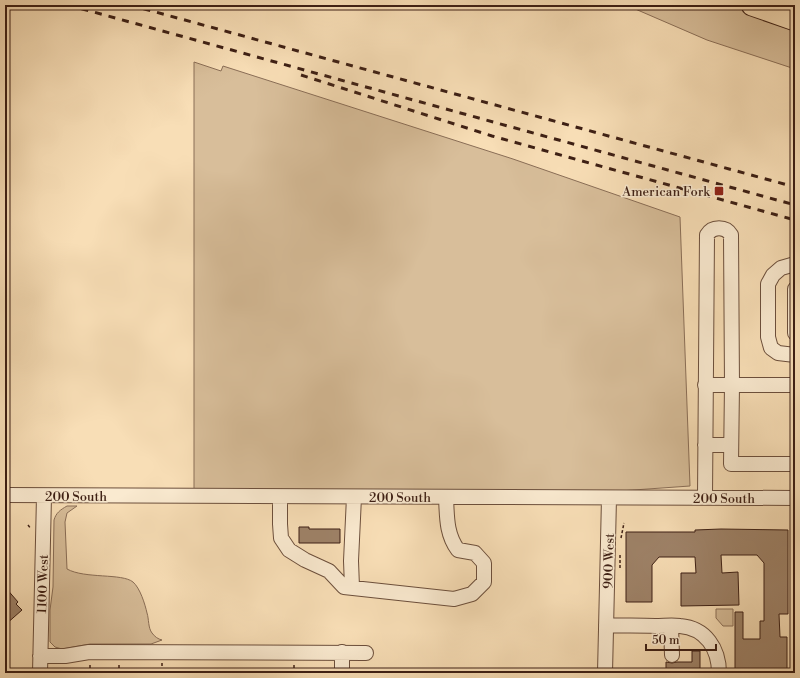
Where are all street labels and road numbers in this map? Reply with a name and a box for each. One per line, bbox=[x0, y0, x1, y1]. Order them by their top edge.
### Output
street label: 200 South bbox=[45, 489, 107, 505]
street label: 200 South bbox=[369, 490, 431, 506]
street label: 200 South bbox=[693, 491, 755, 507]
street label: 900 West bbox=[600, 533, 618, 589]
street label: 1100 West bbox=[34, 554, 52, 614]

